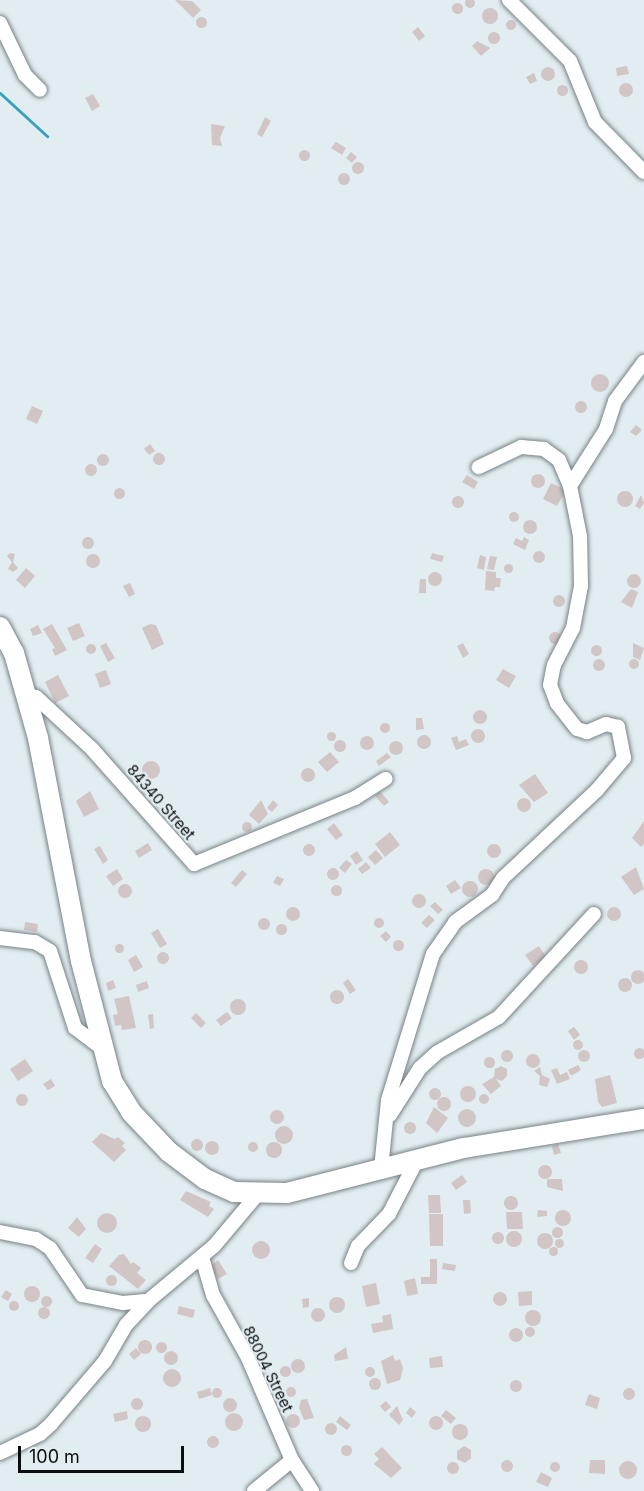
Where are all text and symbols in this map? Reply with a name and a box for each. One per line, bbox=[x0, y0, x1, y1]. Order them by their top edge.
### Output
street label: 84340 Street bbox=[123, 761, 199, 843]
street label: 88004 Street bbox=[239, 1323, 297, 1415]
scale bar bbox=[21, 1434, 188, 1472]
text: 100 m bbox=[29, 1446, 80, 1467]

